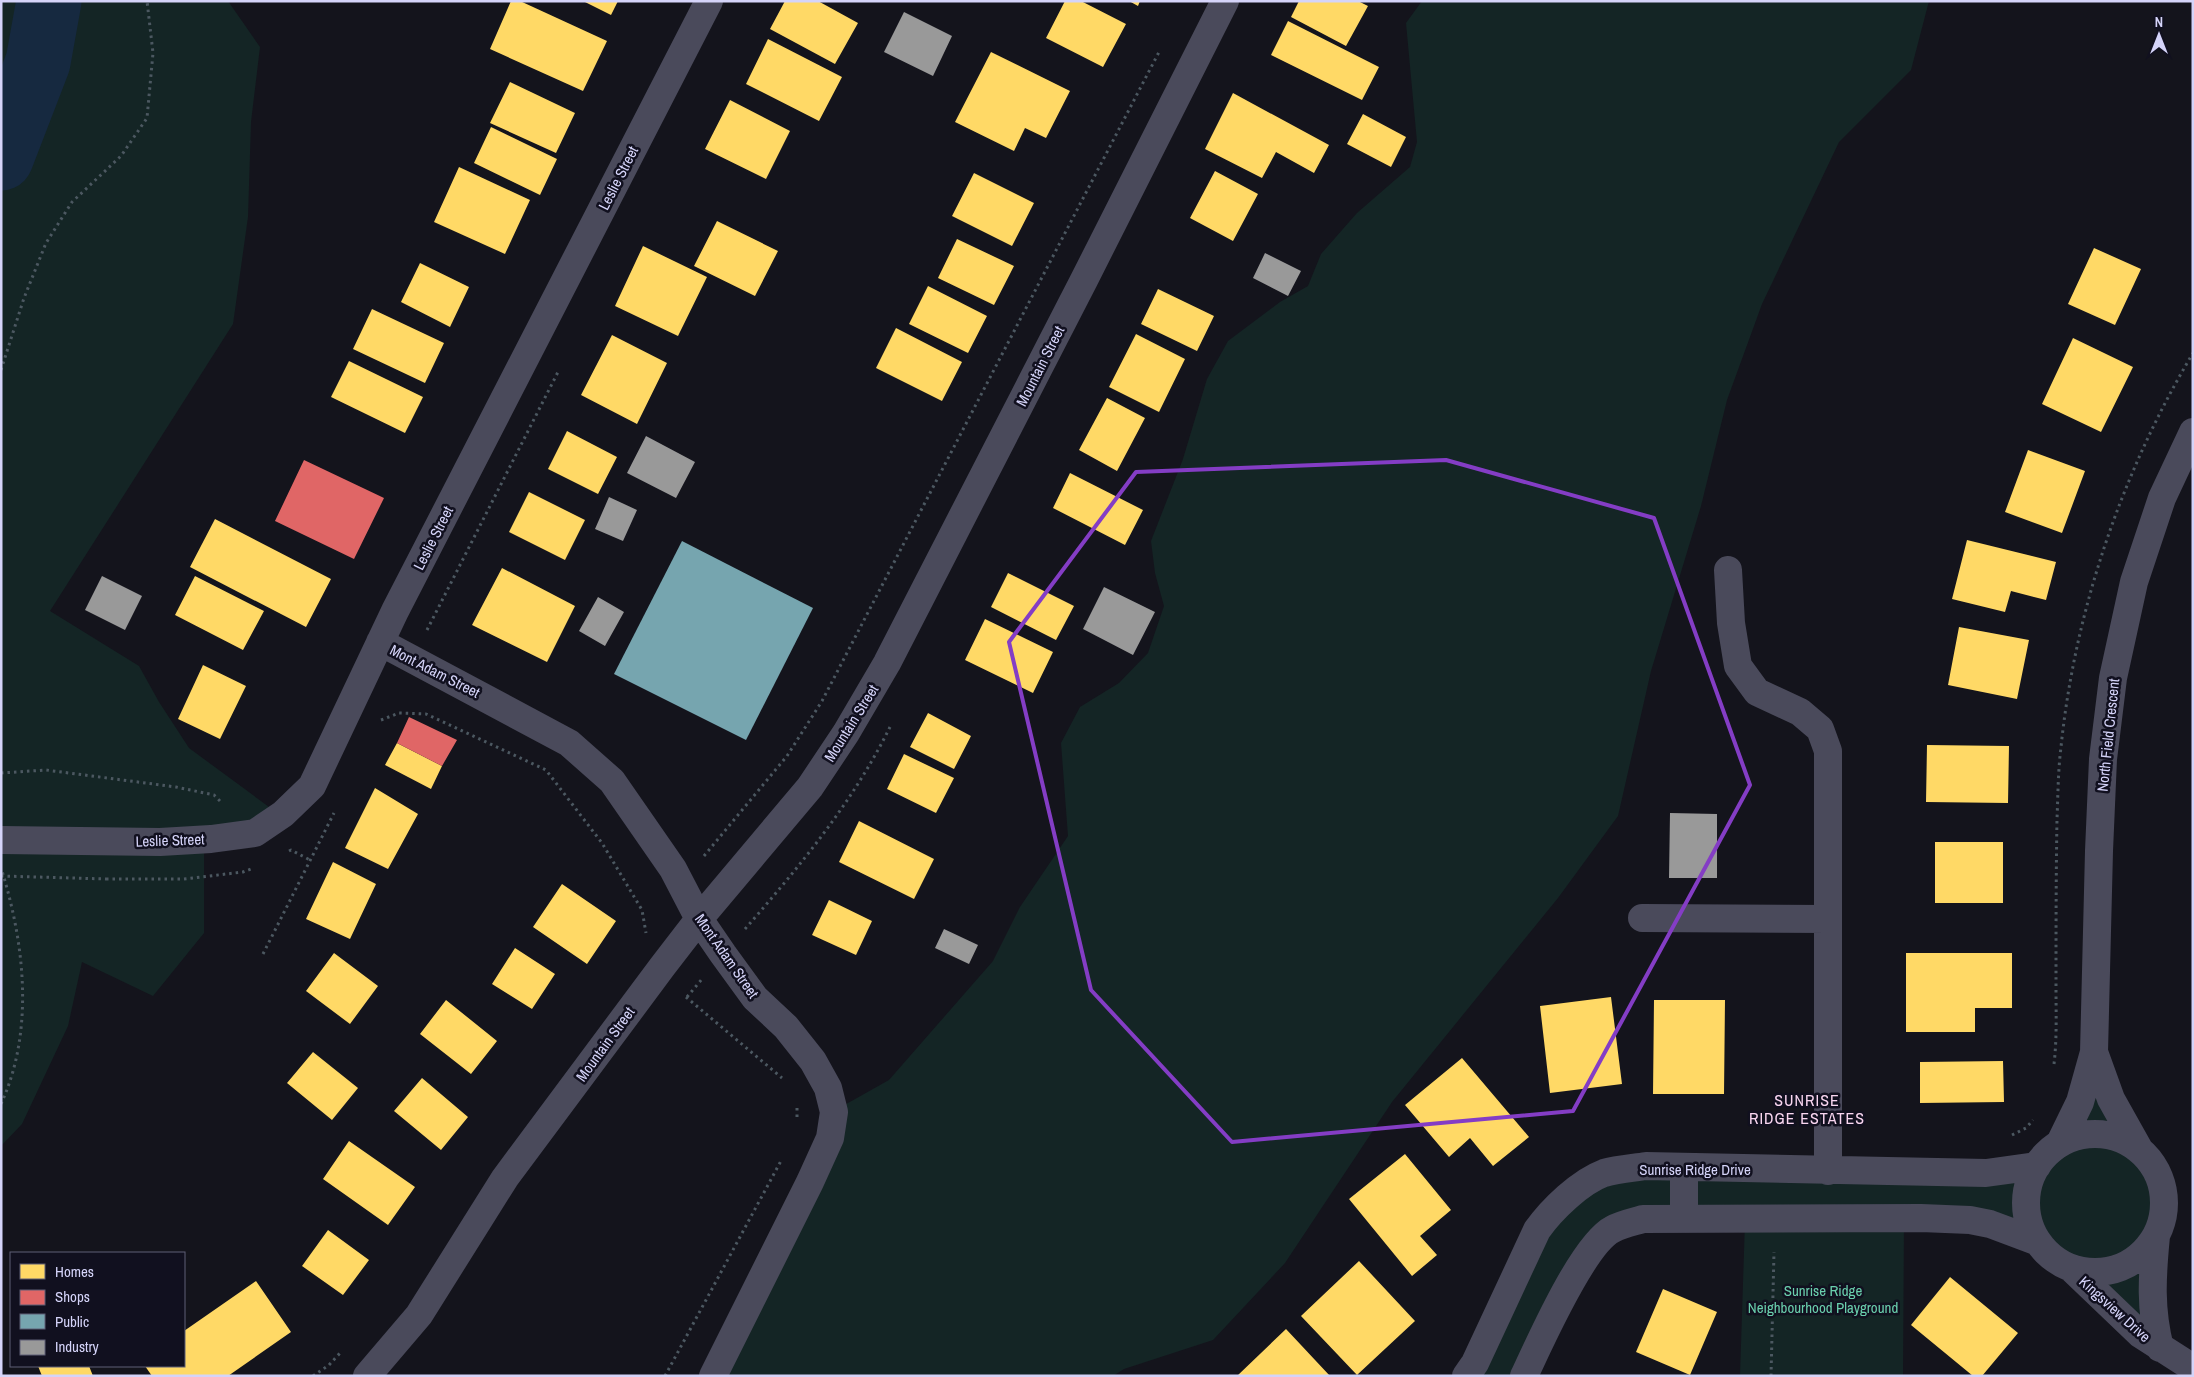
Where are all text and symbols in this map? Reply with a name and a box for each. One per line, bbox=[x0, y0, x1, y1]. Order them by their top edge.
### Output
north arrow bbox=[2134, 10, 2184, 60]
text: N bbox=[2155, 13, 2163, 31]
street label: Leslie Street bbox=[593, 142, 643, 214]
street label: Mountain Street bbox=[1011, 322, 1069, 410]
street label: Leslie Street bbox=[408, 502, 458, 574]
street label: Mont Adam Street bbox=[386, 639, 484, 703]
street label: North Field Crescent bbox=[2092, 677, 2124, 793]
street label: Mountain Street bbox=[819, 680, 883, 766]
street label: Leslie Street bbox=[135, 828, 205, 852]
street label: Mont Adam Street bbox=[690, 910, 764, 1003]
street label: Mountain Street bbox=[571, 1002, 640, 1086]
district label: SUNRISE RIDGE ESTATES bbox=[1749, 1089, 1865, 1129]
street label: Sunrise Ridge Drive bbox=[1639, 1159, 1751, 1180]
legend bbox=[10, 1252, 185, 1367]
text: Homes bbox=[55, 1261, 94, 1282]
street label: Kingsview Drive bbox=[2075, 1271, 2155, 1347]
park label: Sunrise Ridge Neighbourhood Playground bbox=[1748, 1280, 1898, 1318]
text: Shops bbox=[55, 1286, 90, 1307]
text: Public bbox=[55, 1311, 89, 1332]
text: Industry bbox=[55, 1336, 100, 1357]

